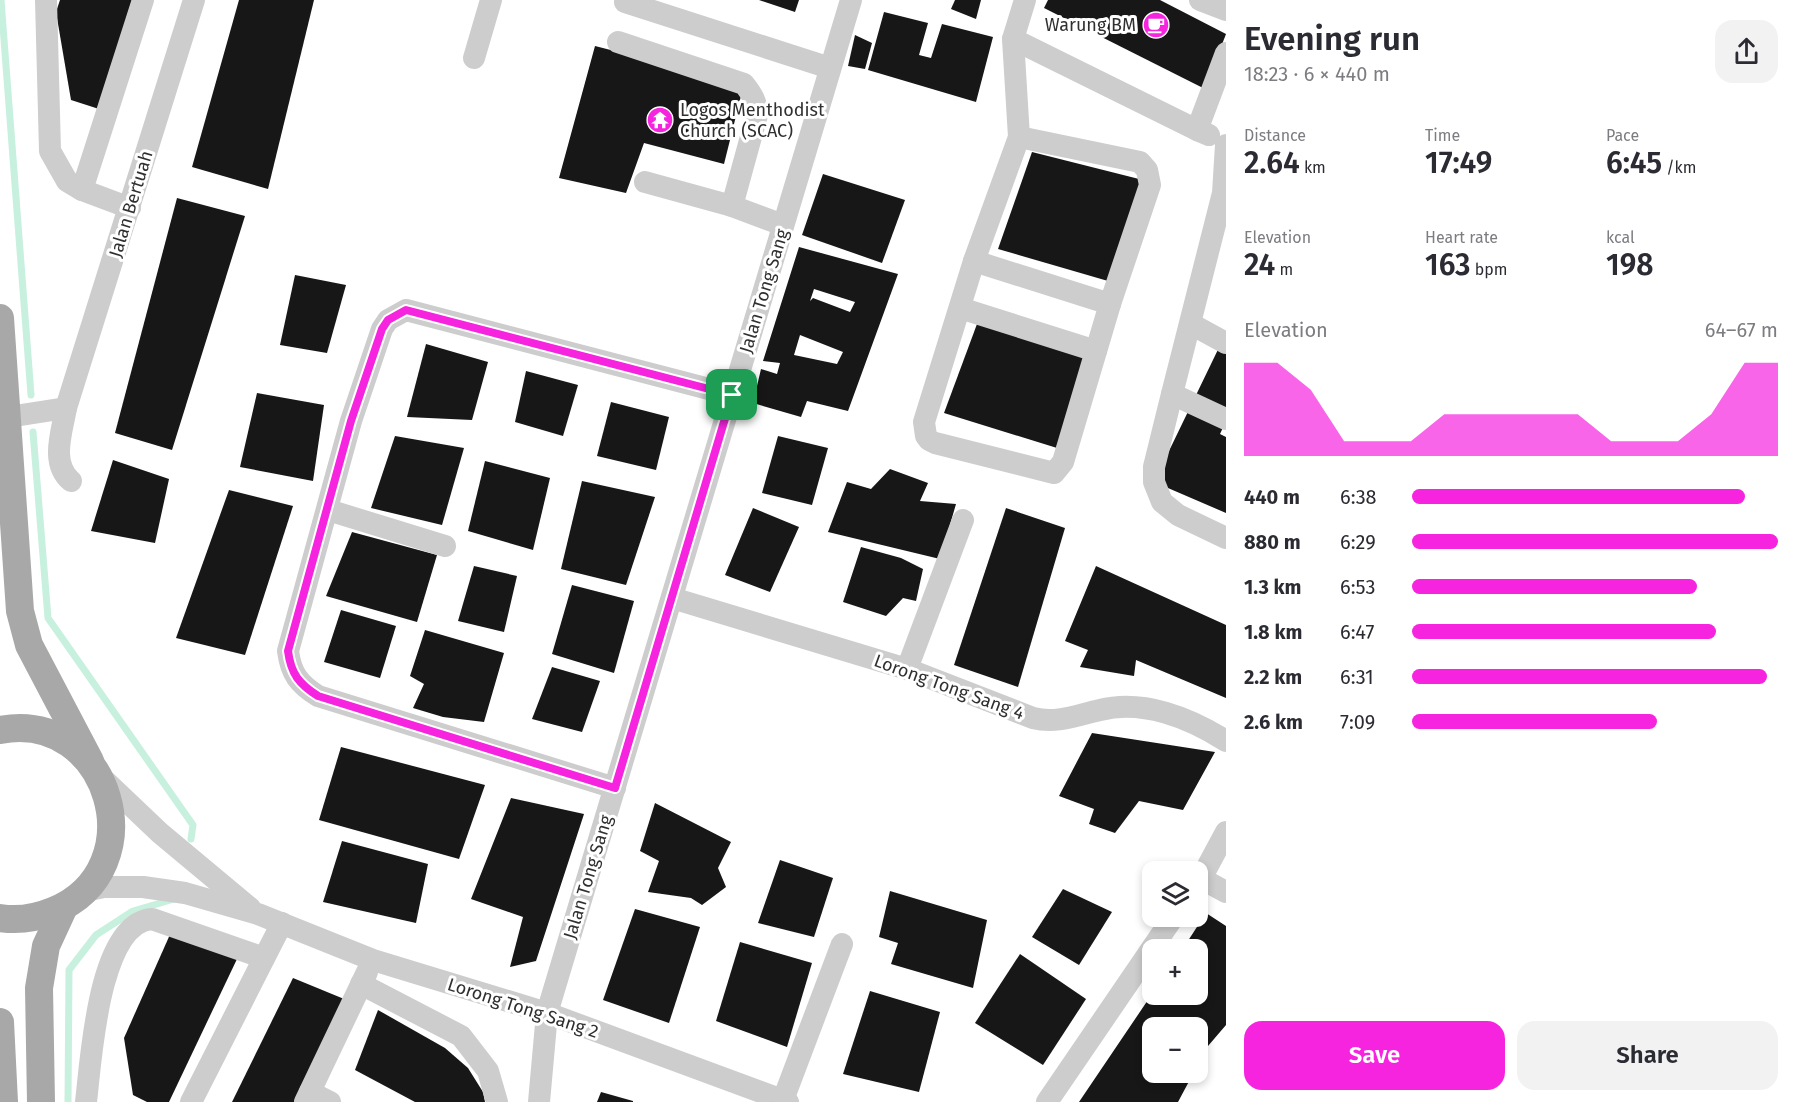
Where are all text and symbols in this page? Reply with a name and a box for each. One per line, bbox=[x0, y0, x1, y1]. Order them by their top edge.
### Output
cafe icon: Warung BM bbox=[1141, 10, 1171, 40]
place label: Warung BM bbox=[1045, 14, 1136, 36]
text: Evening run bbox=[1244, 19, 1420, 59]
button: share bbox=[1715, 20, 1778, 83]
text: 18:23 · 6 × 440 m bbox=[1244, 62, 1390, 86]
place label: Logos Menthodist Church (SCAC) bbox=[680, 99, 825, 142]
temple icon: Logos Menthodist Church (SCAC) bbox=[645, 105, 675, 135]
text: Distance bbox=[1244, 126, 1306, 145]
text: Time bbox=[1425, 126, 1460, 145]
text: Pace bbox=[1606, 126, 1639, 145]
text: 2.64 bbox=[1244, 145, 1300, 181]
text: 17:49 bbox=[1425, 145, 1492, 181]
text: 6:45 bbox=[1606, 145, 1662, 181]
street label: Jalan Bertuah bbox=[104, 148, 158, 260]
text: km bbox=[1300, 158, 1326, 177]
text: /km bbox=[1662, 158, 1696, 177]
street label: Jalan Tong Sang bbox=[735, 226, 793, 356]
text: Elevation bbox=[1244, 228, 1311, 247]
text: Heart rate bbox=[1425, 228, 1498, 247]
text: kcal bbox=[1606, 228, 1635, 247]
text: 24 bbox=[1244, 247, 1275, 283]
text: 163 bbox=[1425, 247, 1471, 283]
text: 198 bbox=[1606, 247, 1653, 283]
text: m bbox=[1275, 260, 1293, 279]
text: bpm bbox=[1471, 260, 1507, 279]
text: Elevation bbox=[1244, 318, 1328, 342]
text: 64–67 m bbox=[1705, 318, 1778, 342]
pin bbox=[706, 369, 757, 420]
icon: arrive bbox=[715, 378, 748, 411]
text: 440 m bbox=[1244, 485, 1300, 509]
text: 6:38 bbox=[1340, 485, 1377, 509]
text: 880 m bbox=[1244, 530, 1301, 554]
text: 6:29 bbox=[1340, 530, 1376, 554]
text: 1.3 km bbox=[1244, 575, 1301, 599]
text: 6:53 bbox=[1340, 575, 1375, 599]
text: 1.8 km bbox=[1244, 620, 1302, 644]
text: 6:47 bbox=[1340, 620, 1374, 644]
street label: Lorong Tong Sang 4 bbox=[871, 650, 1027, 724]
text: 2.2 km bbox=[1244, 665, 1302, 689]
text: 6:31 bbox=[1340, 665, 1374, 689]
text: 2.6 km bbox=[1244, 710, 1303, 734]
text: 7:09 bbox=[1340, 710, 1375, 734]
street label: Jalan Tong Sang bbox=[559, 812, 617, 942]
map controls bbox=[1142, 861, 1208, 1083]
button: layers bbox=[1142, 861, 1208, 927]
button: + bbox=[1142, 939, 1208, 1005]
street label: Lorong Tong Sang 2 bbox=[445, 973, 601, 1043]
button: − bbox=[1142, 1017, 1208, 1083]
button: Save bbox=[1244, 1021, 1505, 1090]
button: Share bbox=[1517, 1021, 1778, 1090]

